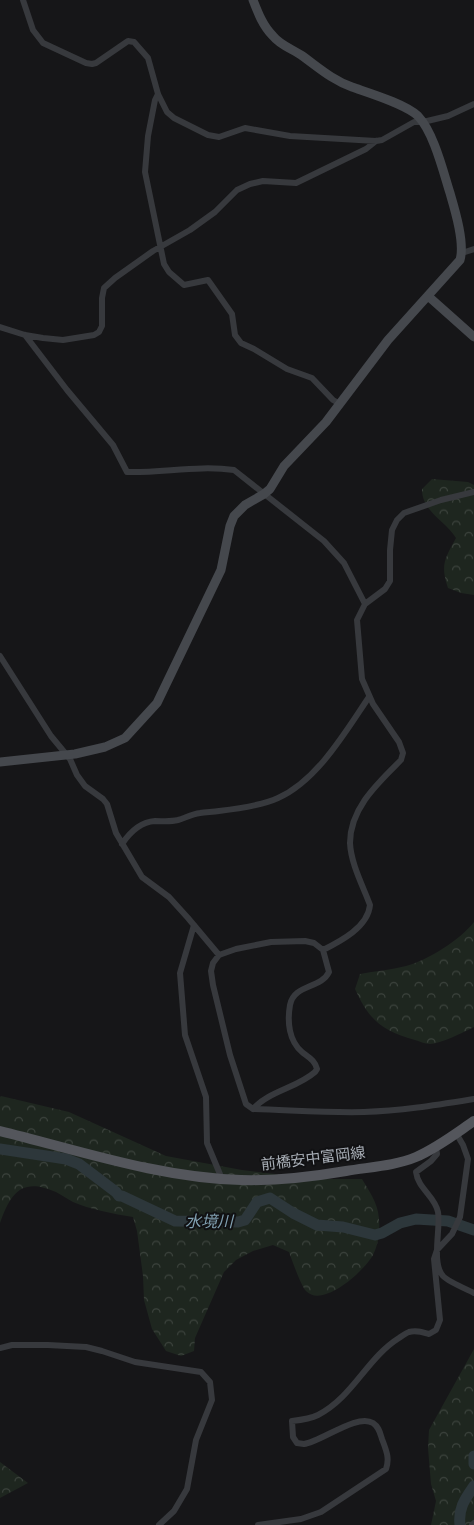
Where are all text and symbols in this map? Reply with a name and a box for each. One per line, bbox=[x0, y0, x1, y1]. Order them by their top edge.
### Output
street label: 前橋安中富岡線 bbox=[260, 1142, 366, 1174]
water label: 水境川 bbox=[185, 1211, 235, 1231]

